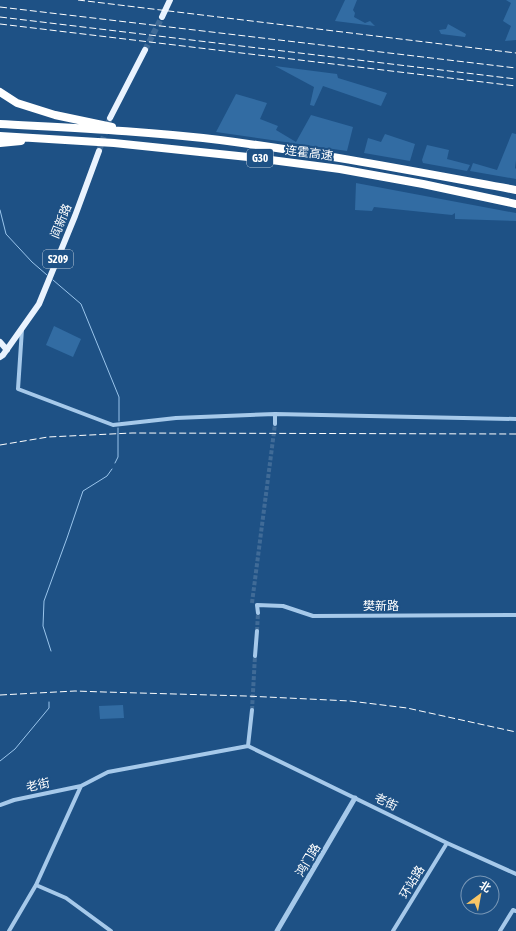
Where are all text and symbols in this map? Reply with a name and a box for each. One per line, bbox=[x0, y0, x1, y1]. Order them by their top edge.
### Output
street label: 连霍高速 bbox=[284, 143, 334, 163]
road number: G30 bbox=[247, 149, 273, 167]
street label: 阎新路 bbox=[48, 202, 74, 240]
road number: S209 bbox=[43, 250, 73, 268]
street label: 樊新路 bbox=[363, 599, 399, 613]
street label: 老街 bbox=[25, 776, 51, 794]
street label: 老街 bbox=[372, 790, 400, 814]
street label: 鸿门路 bbox=[293, 841, 323, 879]
street label: 环站路 bbox=[397, 863, 427, 901]
north arrow bbox=[460, 875, 500, 915]
text: 北 bbox=[477, 879, 493, 895]

